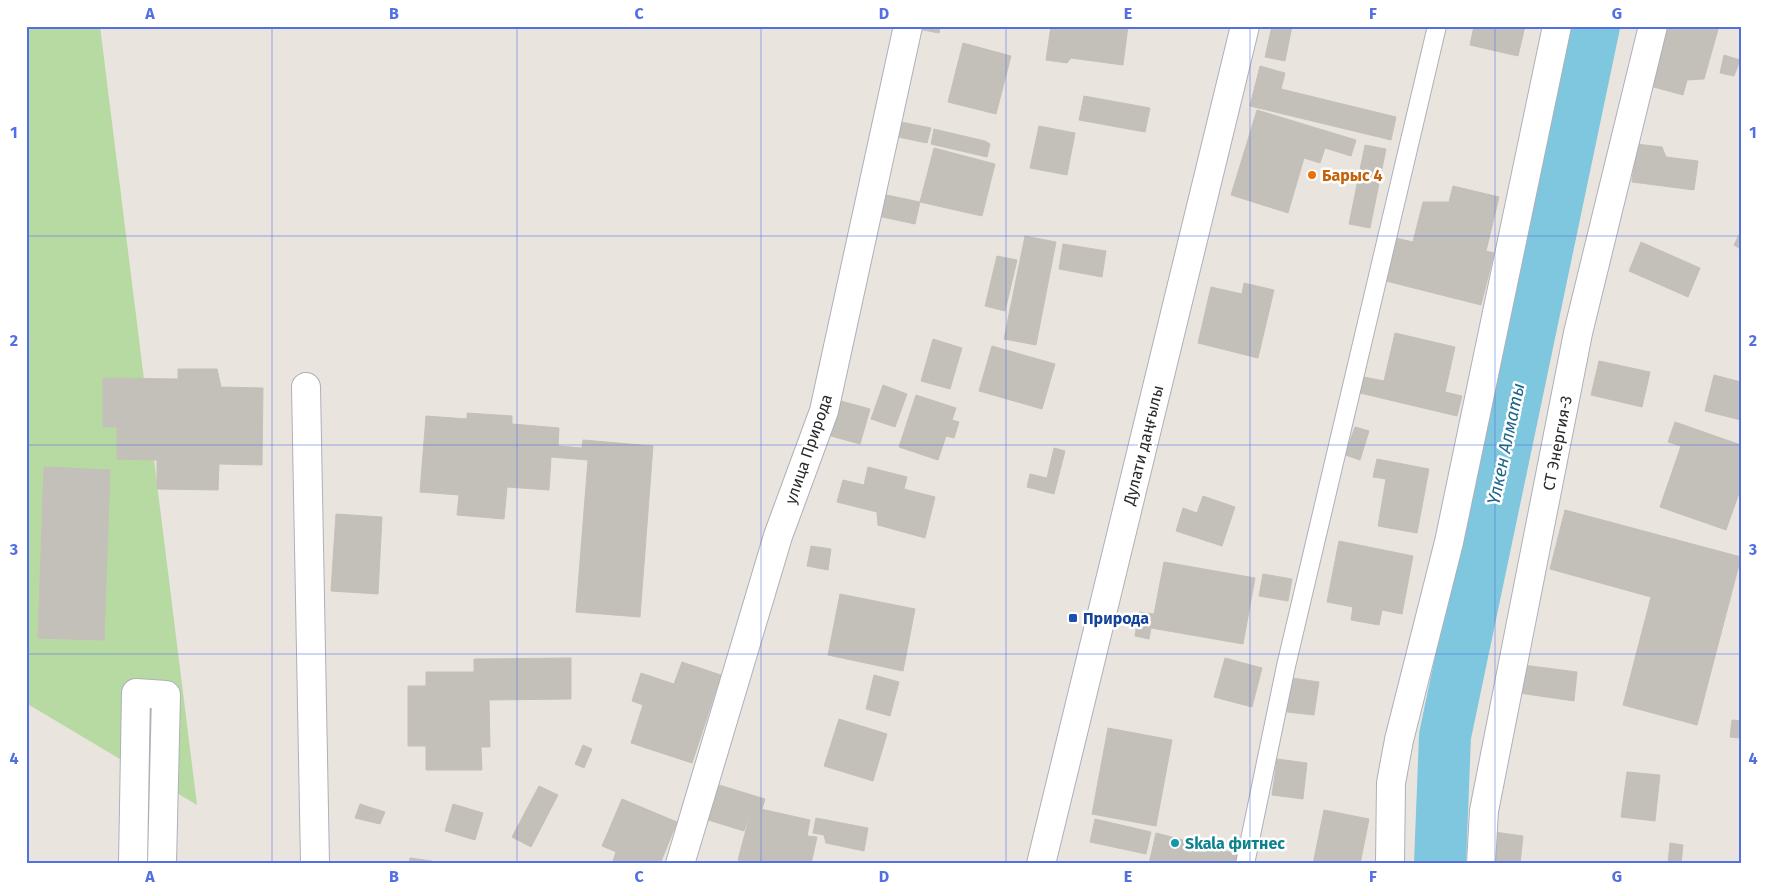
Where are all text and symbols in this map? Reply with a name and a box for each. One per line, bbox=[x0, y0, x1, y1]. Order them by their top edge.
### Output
text: A bbox=[144, 4, 155, 23]
text: B bbox=[389, 4, 399, 23]
text: C bbox=[634, 4, 644, 23]
text: D bbox=[879, 4, 889, 23]
text: E bbox=[1124, 4, 1132, 23]
text: F bbox=[1369, 4, 1377, 23]
text: G bbox=[1612, 4, 1622, 23]
text: 1 bbox=[10, 123, 18, 142]
text: 1 bbox=[1749, 123, 1757, 142]
place label: Барыс 4 bbox=[1322, 166, 1383, 185]
marker: Барыс 4 bbox=[1306, 169, 1318, 181]
text: 2 bbox=[10, 331, 18, 350]
text: 2 bbox=[1749, 331, 1757, 350]
water label: Үлкен Алматы bbox=[1482, 381, 1530, 507]
street label: Дулати даңғылы bbox=[1119, 383, 1168, 508]
street label: улица Природа bbox=[781, 392, 836, 507]
street label: СТ Энергия-3 bbox=[1539, 394, 1576, 492]
text: 3 bbox=[9, 540, 18, 559]
text: 3 bbox=[1748, 540, 1757, 559]
place label: Природа bbox=[1083, 609, 1149, 628]
marker: Природа bbox=[1067, 612, 1079, 624]
text: 4 bbox=[9, 749, 19, 768]
text: 4 bbox=[1748, 749, 1758, 768]
place label: Skala фитнес bbox=[1185, 834, 1285, 853]
marker: Skala фитнес bbox=[1169, 837, 1181, 849]
text: A bbox=[144, 867, 155, 886]
text: B bbox=[389, 867, 399, 886]
text: C bbox=[634, 867, 644, 886]
text: D bbox=[879, 867, 889, 886]
text: E bbox=[1124, 867, 1132, 886]
text: F bbox=[1369, 867, 1377, 886]
text: G bbox=[1612, 867, 1622, 886]

